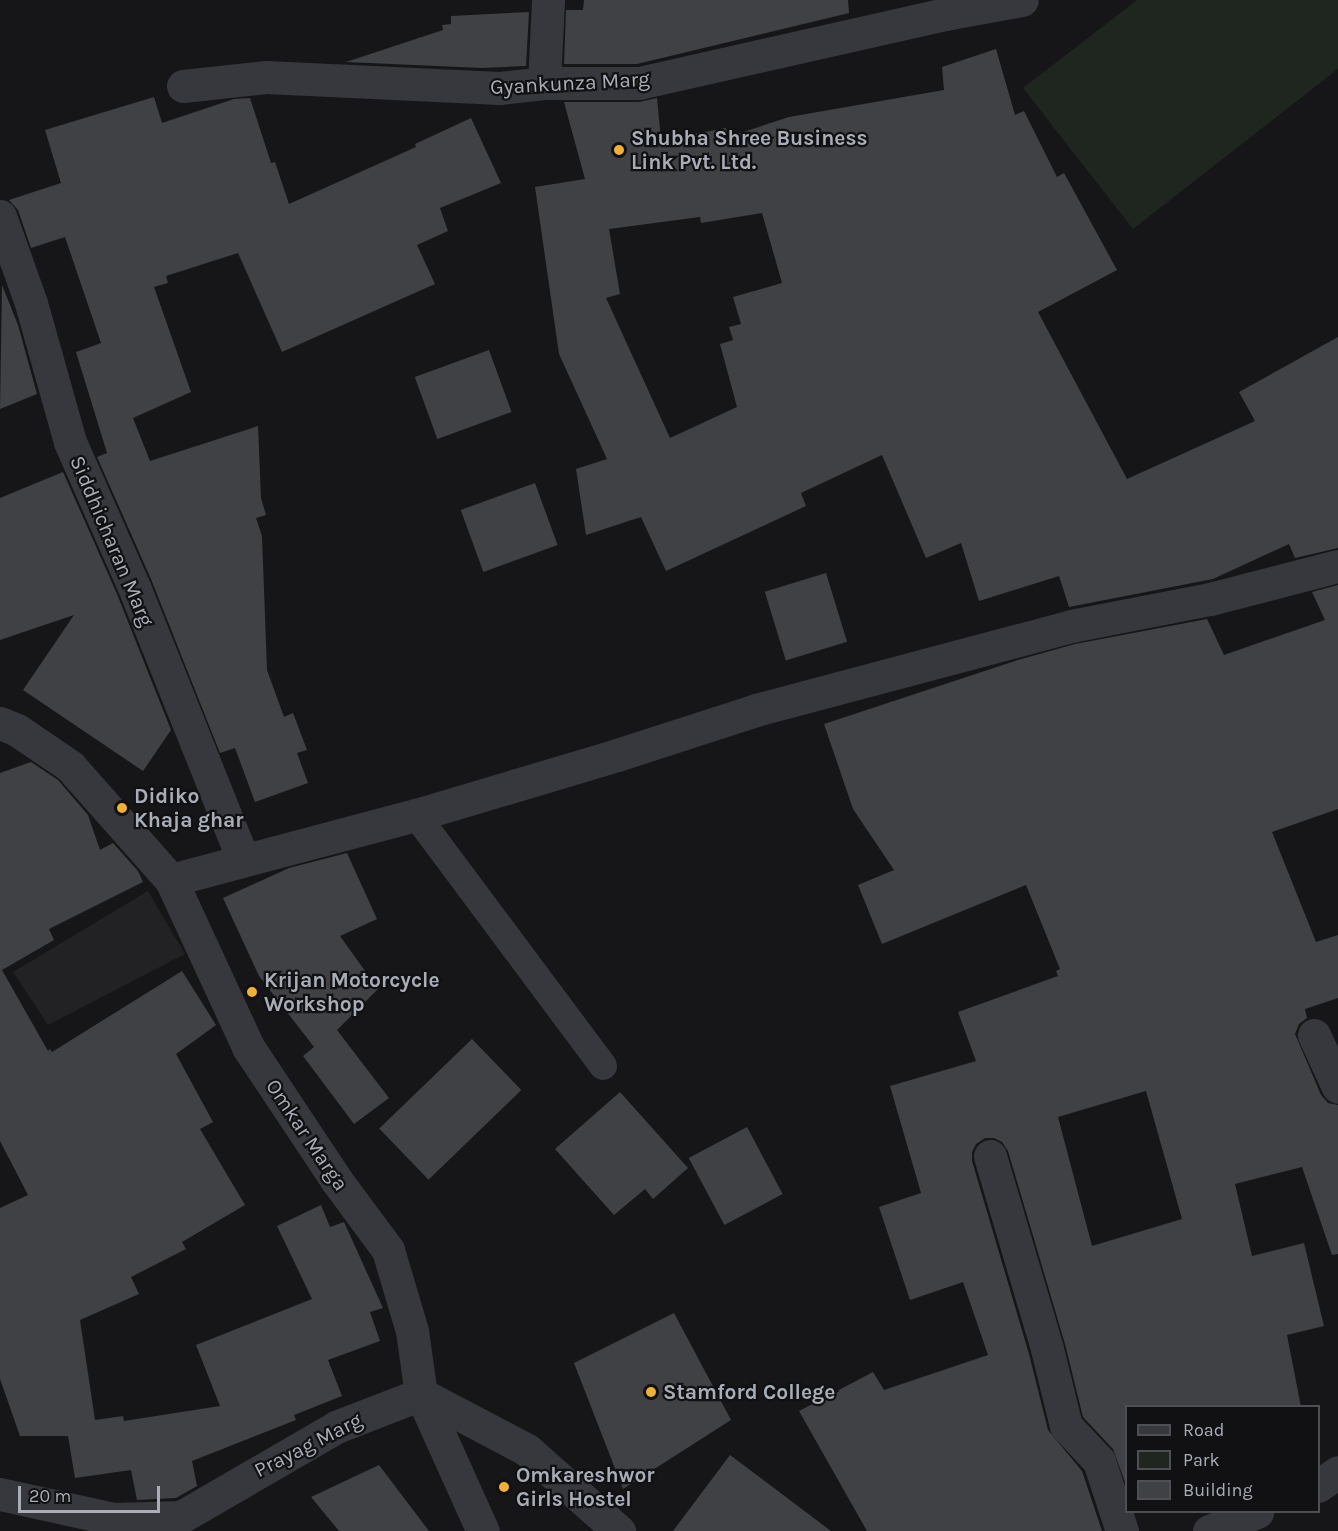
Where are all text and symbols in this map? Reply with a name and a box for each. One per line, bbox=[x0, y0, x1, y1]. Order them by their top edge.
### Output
street label: Gyankunza Marg bbox=[490, 66, 650, 100]
place label: Shubha Shree Business Link Pvt. Ltd. bbox=[631, 125, 868, 175]
marker: Shubha Shree Business Link Pvt. Ltd. bbox=[612, 143, 626, 157]
street label: Siddhicharan Marg bbox=[65, 452, 159, 630]
place label: Didiko Khaja ghar bbox=[134, 783, 244, 833]
marker: Didiko Khaja ghar bbox=[115, 801, 129, 815]
place label: Krijan Motorcycle Workshop bbox=[264, 967, 440, 1017]
marker: Krijan Motorcycle Workshop bbox=[245, 985, 259, 999]
street label: Omkar Marga bbox=[260, 1074, 354, 1196]
place label: Stamford College bbox=[663, 1379, 835, 1405]
marker: Stamford College bbox=[644, 1385, 658, 1399]
legend bbox=[1125, 1405, 1320, 1513]
street label: Prayag Marg bbox=[250, 1407, 366, 1483]
text: Road bbox=[1183, 1419, 1224, 1441]
text: Park bbox=[1183, 1449, 1220, 1471]
place label: Omkareshwor Girls Hostel bbox=[516, 1462, 655, 1512]
scale bar bbox=[21, 1474, 164, 1512]
text: Building bbox=[1183, 1479, 1253, 1501]
marker: Omkareshwor Girls Hostel bbox=[497, 1480, 511, 1494]
text: 20 m bbox=[29, 1485, 71, 1507]

